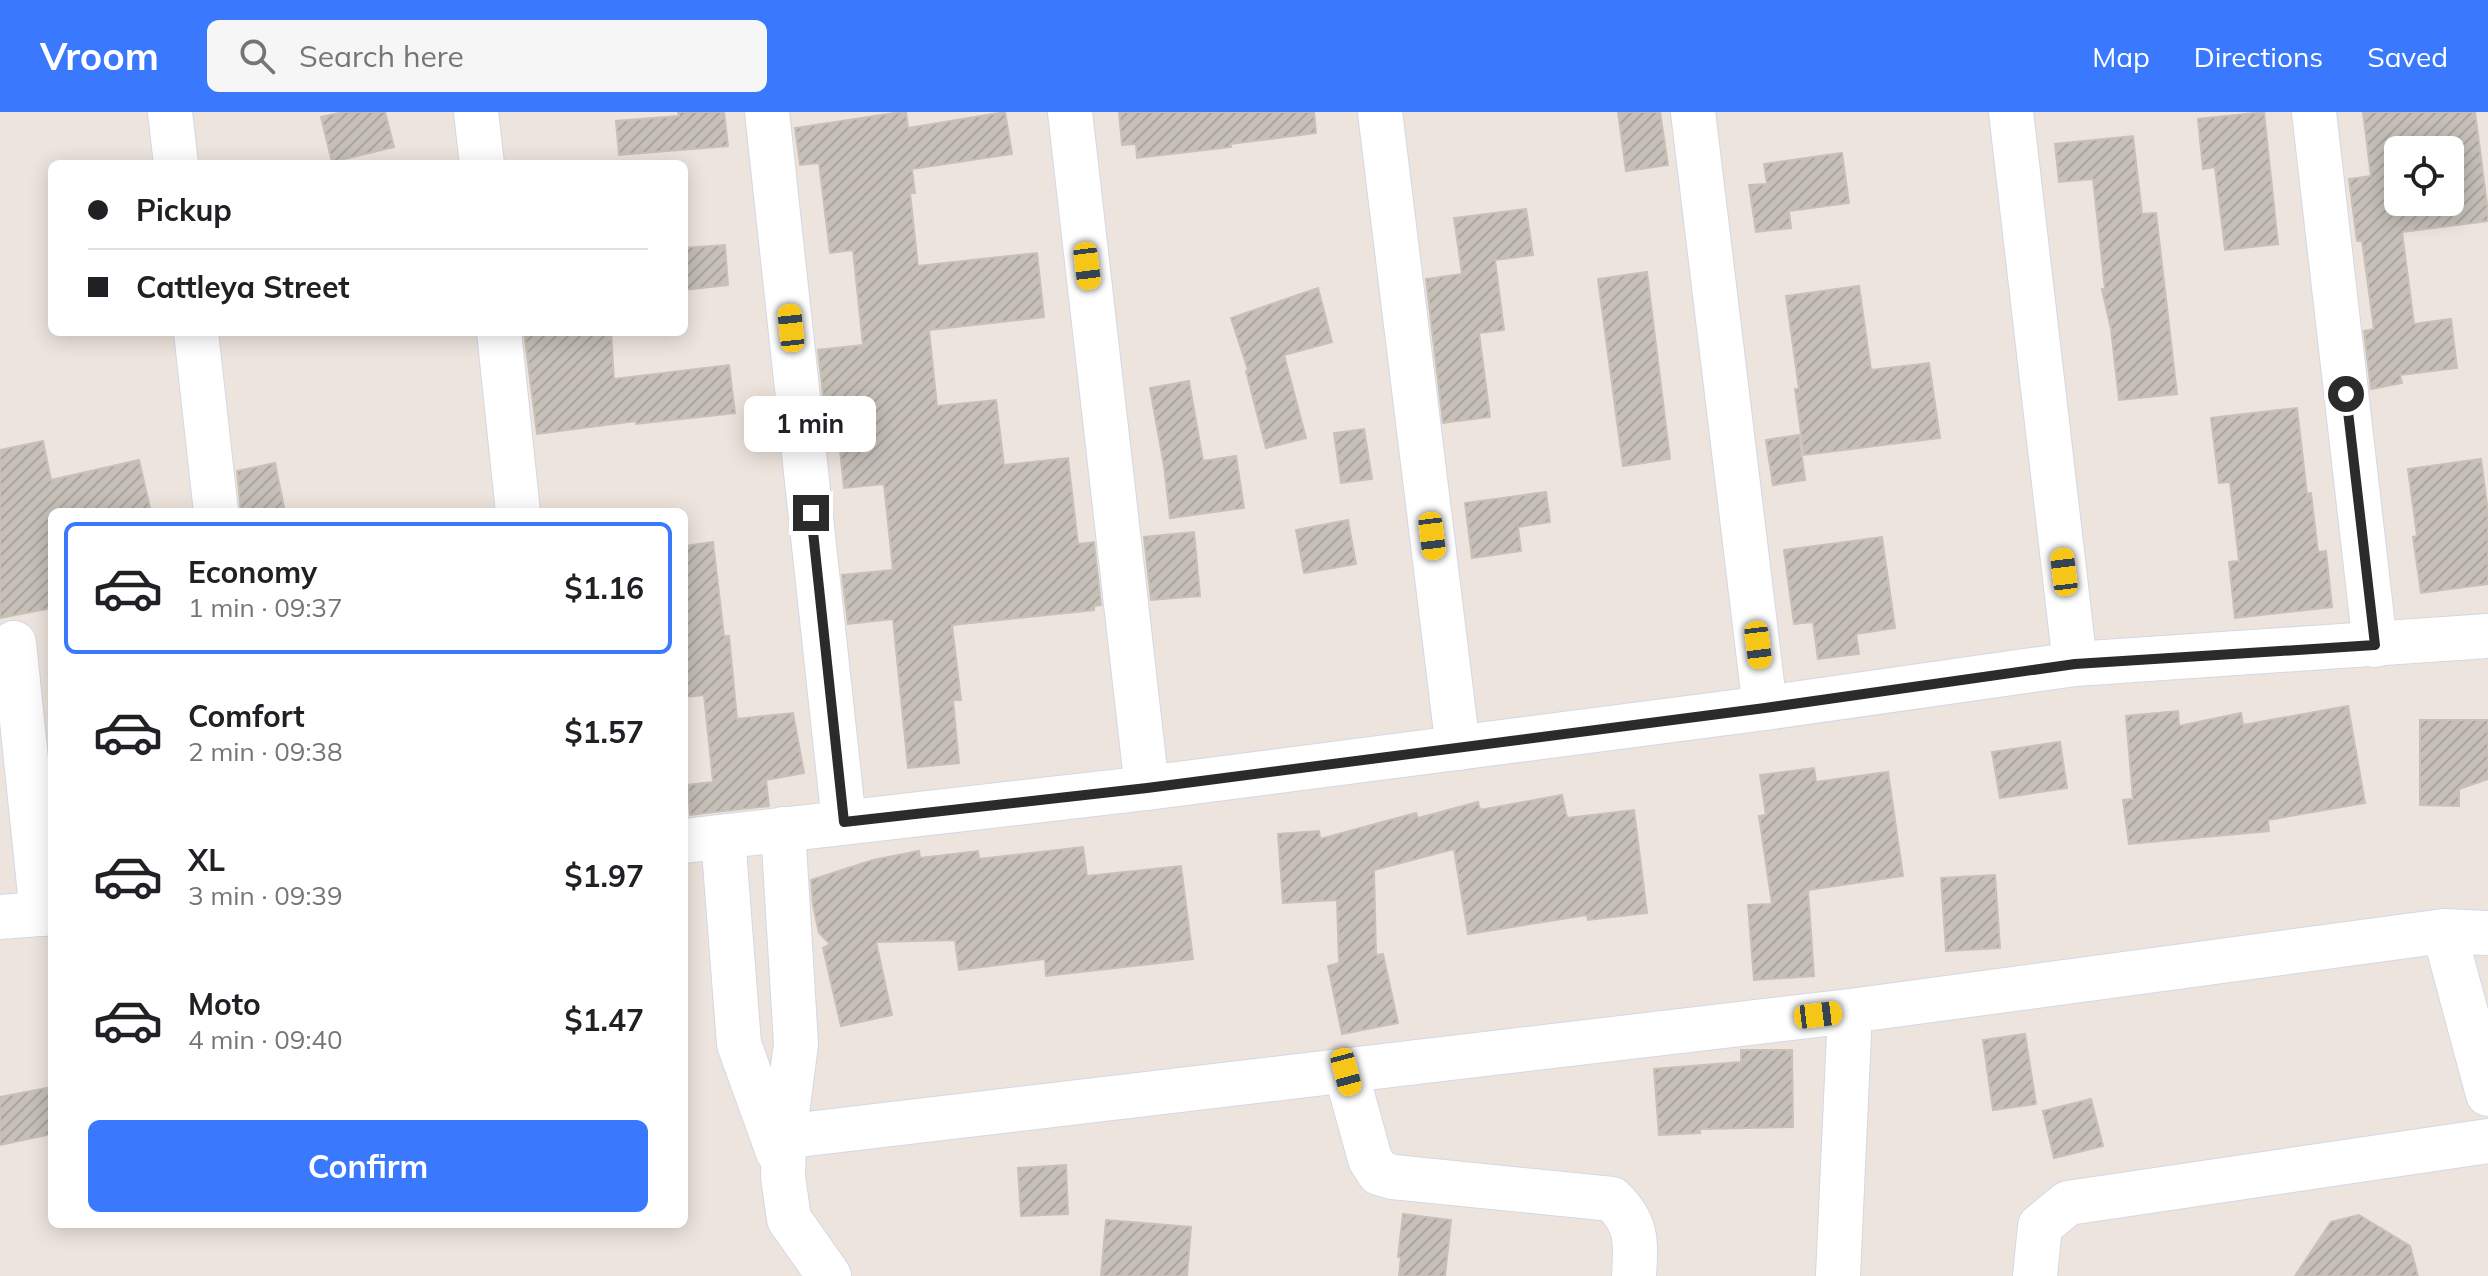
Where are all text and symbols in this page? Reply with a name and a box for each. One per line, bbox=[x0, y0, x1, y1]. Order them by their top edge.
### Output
search box bbox=[207, 20, 767, 92]
text: Vroom bbox=[40, 32, 159, 80]
icon: search bbox=[235, 34, 279, 78]
text: Search here bbox=[299, 37, 464, 75]
text: Map bbox=[2092, 39, 2150, 74]
text: Directions bbox=[2194, 39, 2323, 74]
text: Saved bbox=[2367, 39, 2448, 74]
map controls bbox=[2384, 136, 2464, 216]
button: locate bbox=[2384, 136, 2464, 216]
text: Pickup bbox=[136, 191, 232, 229]
car bbox=[1072, 241, 1102, 291]
text: Cattleya Street bbox=[136, 268, 350, 306]
car bbox=[777, 303, 805, 353]
route start bbox=[2328, 376, 2364, 412]
callout: 1 min bbox=[745, 397, 877, 453]
text: 1 min bbox=[776, 407, 844, 440]
route end bbox=[793, 495, 829, 531]
car bbox=[1417, 511, 1447, 561]
car bbox=[2049, 547, 2079, 597]
icon: car bbox=[92, 552, 164, 624]
text: Economy bbox=[188, 553, 317, 591]
text: $1.16 bbox=[565, 569, 644, 607]
text: 1 min · 09:37 bbox=[188, 591, 343, 624]
car bbox=[1743, 620, 1773, 670]
icon: car bbox=[92, 696, 164, 768]
text: Comfort bbox=[188, 697, 305, 735]
text: $1.57 bbox=[565, 713, 644, 751]
text: 2 min · 09:38 bbox=[188, 735, 343, 768]
icon: car bbox=[92, 840, 164, 912]
text: XL bbox=[188, 841, 225, 879]
text: $1.97 bbox=[565, 857, 644, 895]
text: 3 min · 09:39 bbox=[188, 879, 343, 912]
icon: car bbox=[92, 984, 164, 1056]
text: Moto bbox=[188, 985, 261, 1023]
car bbox=[1793, 1000, 1843, 1030]
text: $1.47 bbox=[565, 1001, 644, 1039]
text: 4 min · 09:40 bbox=[188, 1023, 343, 1056]
car bbox=[1328, 1046, 1364, 1098]
button: Confirm bbox=[88, 1120, 648, 1212]

